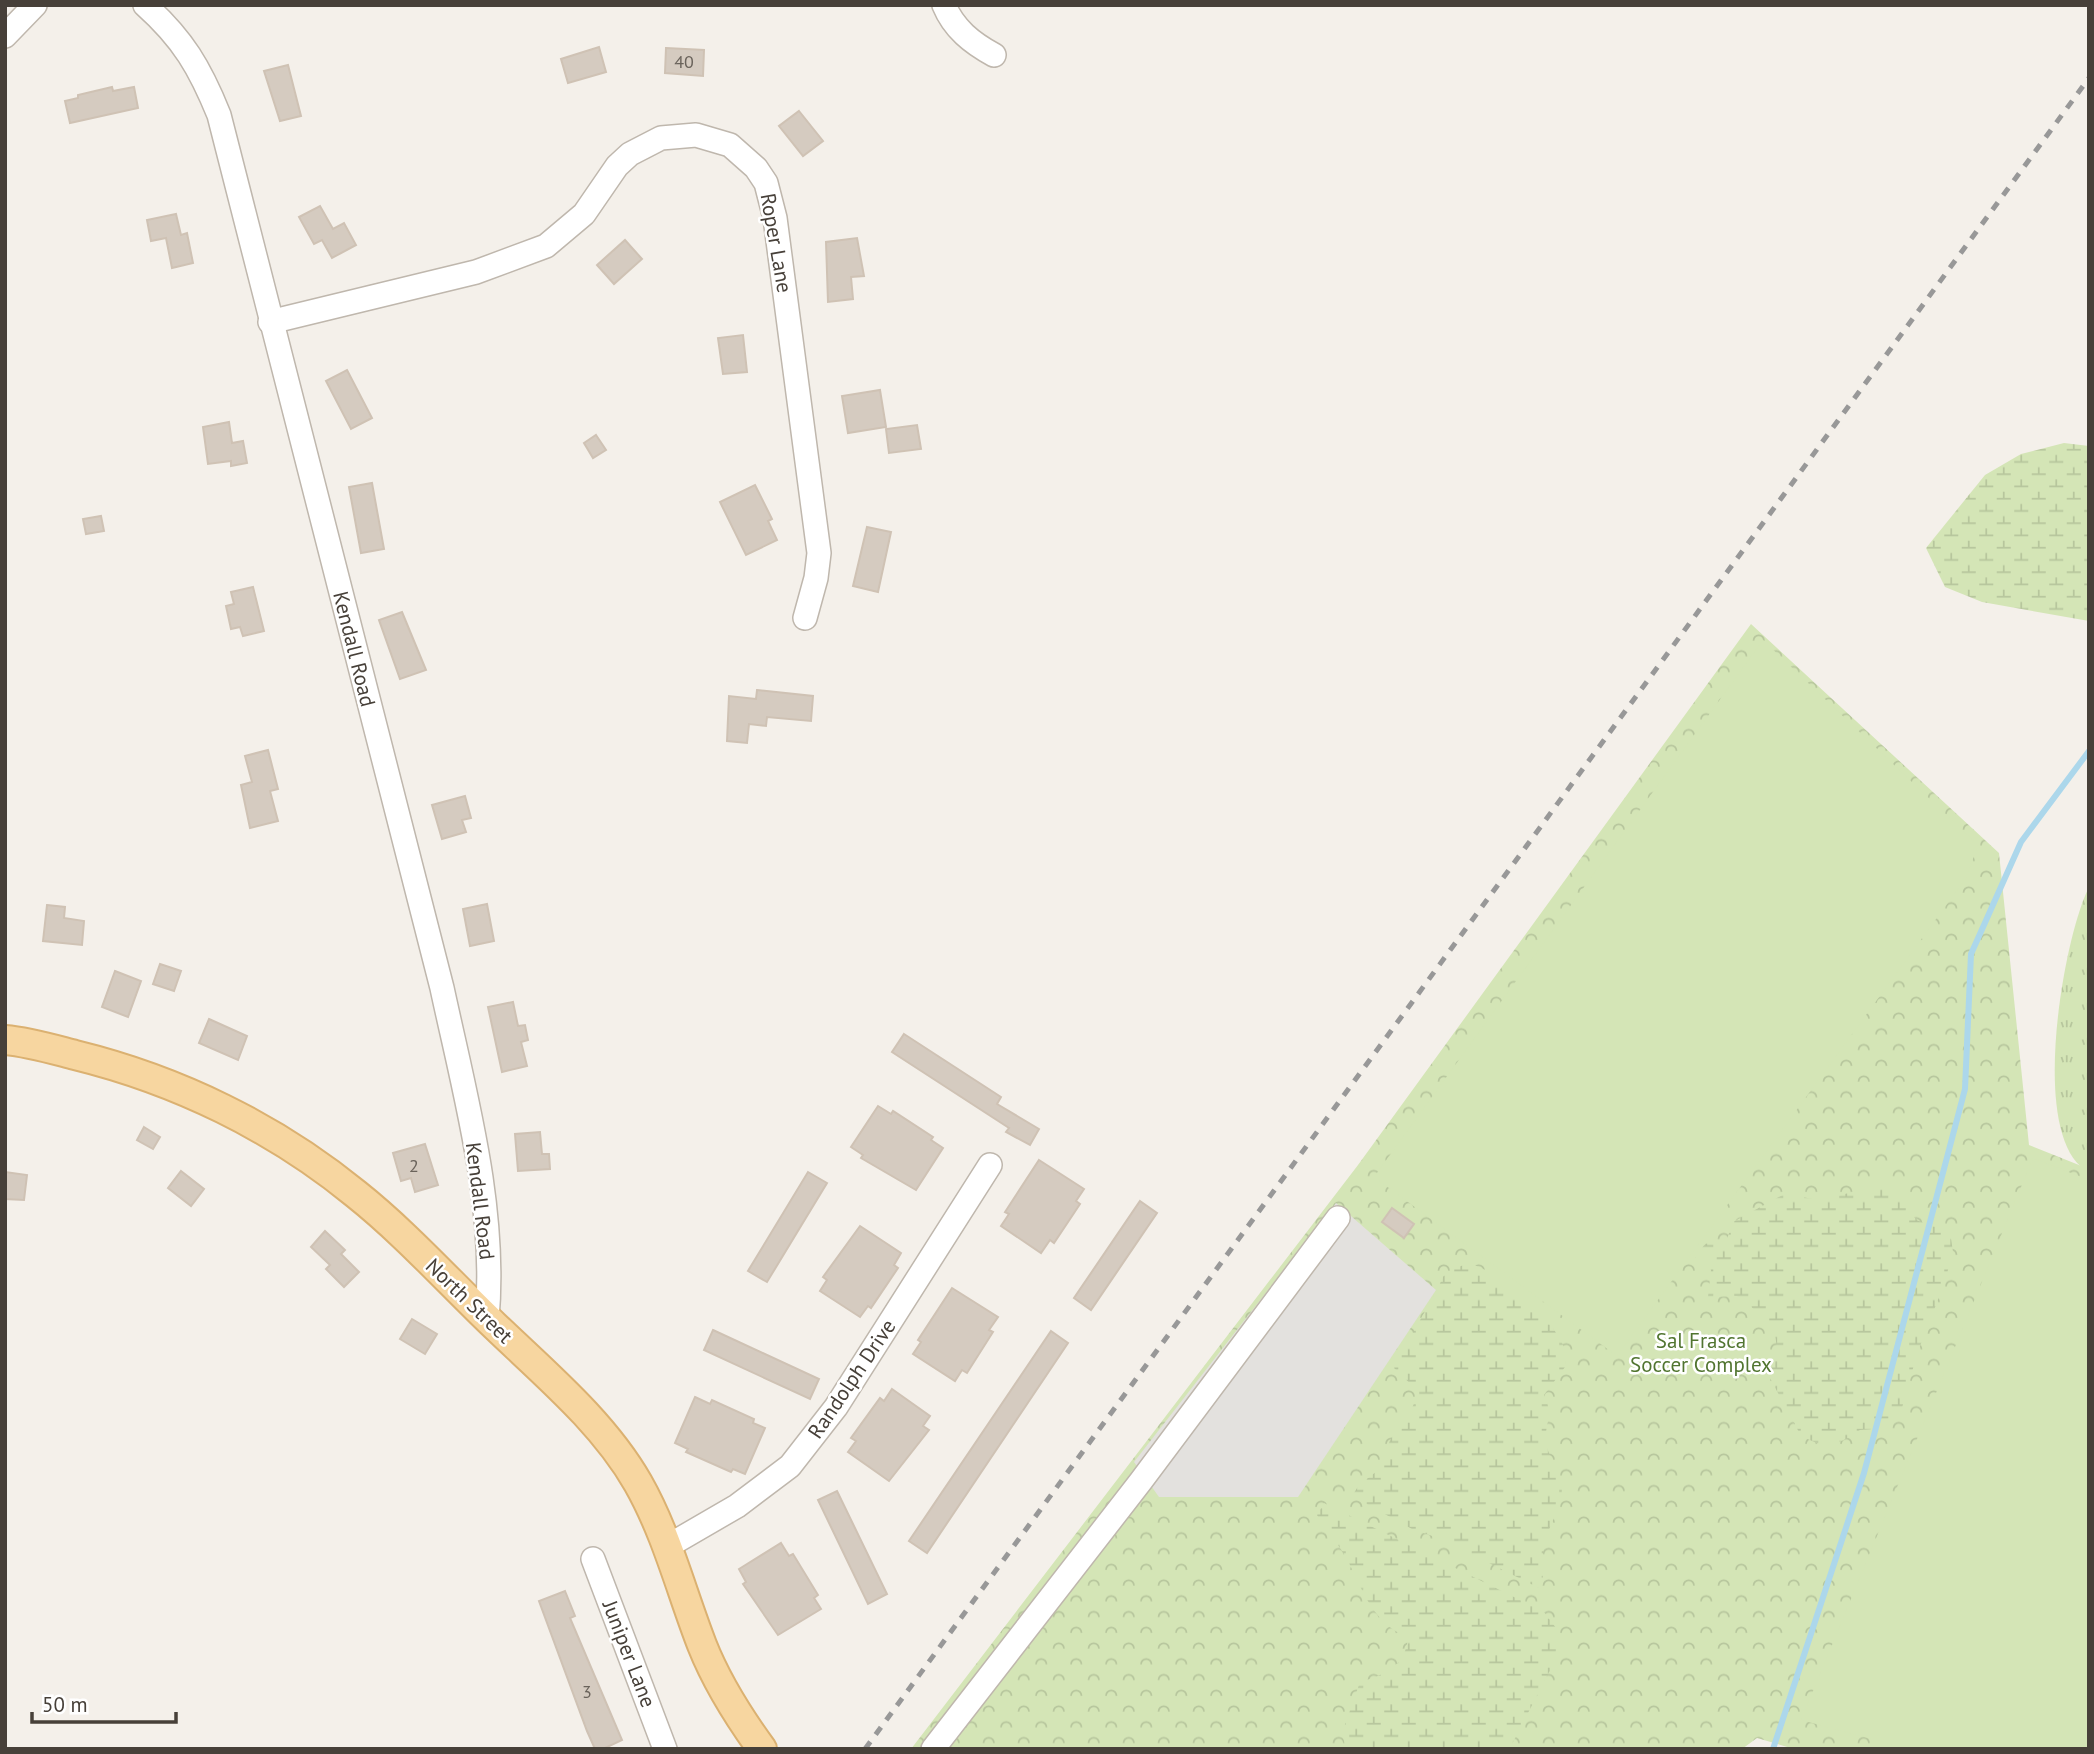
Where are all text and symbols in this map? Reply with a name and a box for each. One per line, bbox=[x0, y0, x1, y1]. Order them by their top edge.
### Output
house number: 40 bbox=[674, 50, 694, 73]
street label: Roper Lane bbox=[754, 191, 799, 295]
street label: Kendall Road bbox=[327, 588, 382, 709]
street label: Kendall Road bbox=[460, 1141, 501, 1261]
house number: 2 bbox=[409, 1154, 419, 1177]
street label: North Street bbox=[420, 1252, 519, 1349]
street label: Randolph Drive bbox=[802, 1314, 901, 1444]
park label: Sal Frasca Soccer Complex bbox=[1630, 1327, 1772, 1378]
street label: Juniper Lane bbox=[596, 1596, 662, 1711]
scale bar bbox=[32, 1680, 175, 1724]
house number: 3 bbox=[582, 1680, 592, 1703]
text: 50 m bbox=[42, 1691, 88, 1718]

